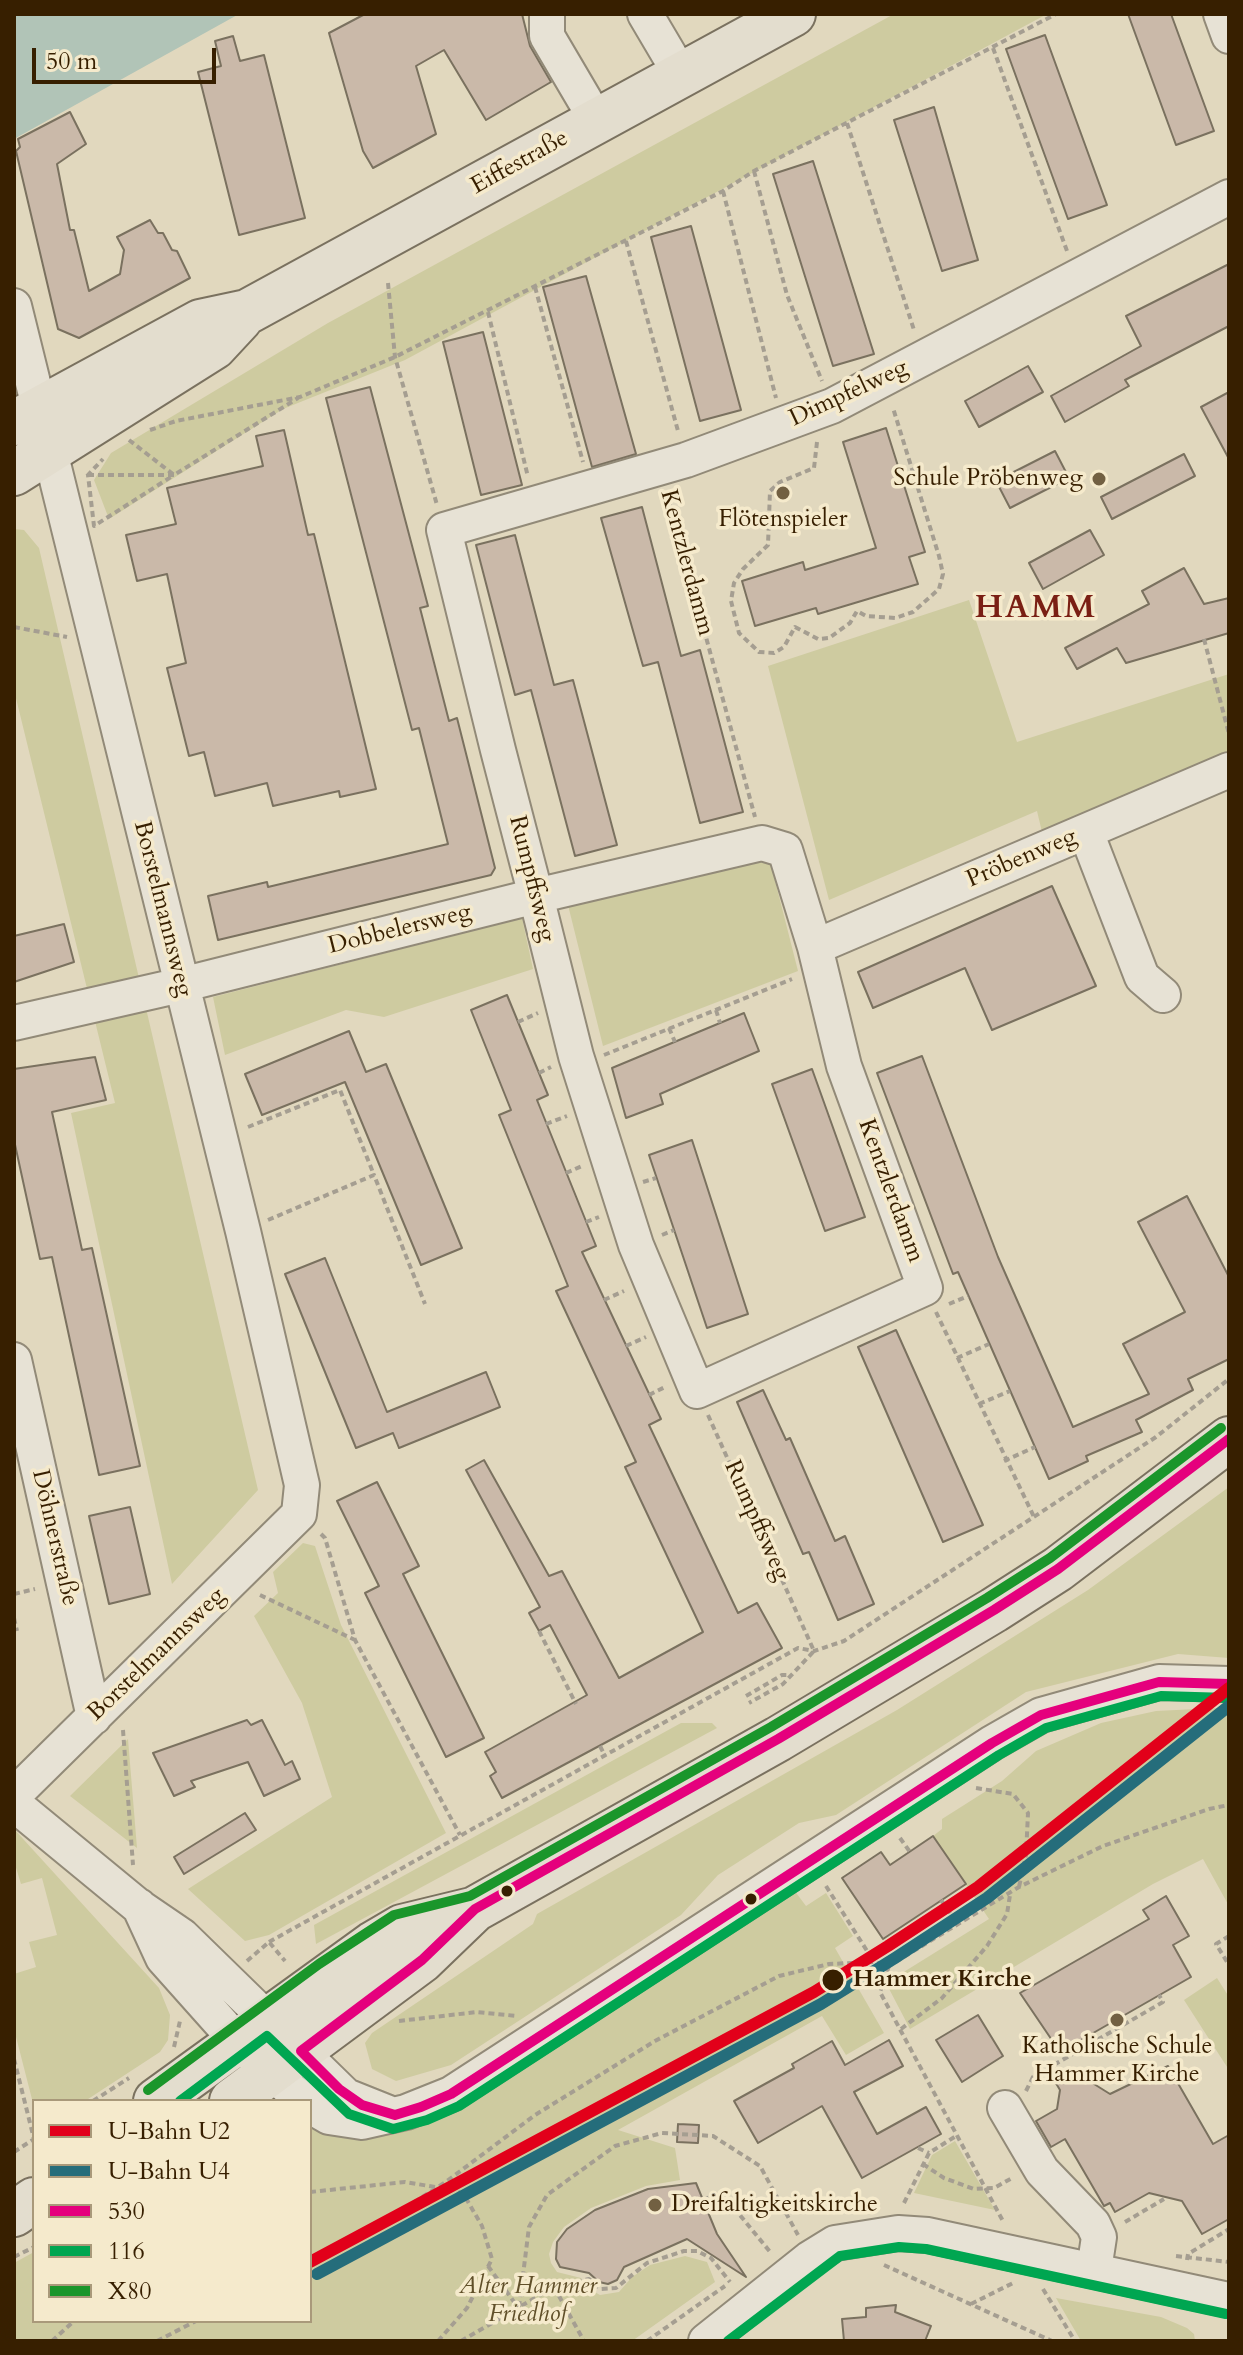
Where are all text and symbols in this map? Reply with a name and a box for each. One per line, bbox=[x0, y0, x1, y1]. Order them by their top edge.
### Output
scale bar bbox=[36, 32, 220, 82]
text: 50 m bbox=[46, 45, 97, 78]
street label: Eiffestraße bbox=[466, 125, 574, 201]
street label: Dimpfelweg bbox=[785, 354, 913, 434]
place label: Schule Pröbenweg bbox=[893, 465, 1083, 493]
marker: Schule Pröbenweg bbox=[1090, 470, 1108, 488]
marker: Flötenspieler bbox=[774, 484, 792, 502]
street label: Kentzlerdamm bbox=[653, 487, 719, 639]
place label: Flötenspieler bbox=[718, 506, 848, 534]
district label: HAMM bbox=[975, 591, 1097, 629]
street label: Rumpffsweg bbox=[501, 813, 561, 945]
street label: Borstelmannsweg bbox=[126, 818, 198, 1000]
street label: Pröbenweg bbox=[963, 823, 1081, 895]
street label: Dobbelersweg bbox=[325, 898, 475, 962]
street label: Kentzlerdamm bbox=[851, 1116, 929, 1266]
street label: Rumpffsweg bbox=[717, 1456, 795, 1586]
street label: Döhnerstraße bbox=[24, 1467, 84, 1609]
street label: Borstelmannsweg bbox=[82, 1582, 232, 1728]
unlabelled marker bbox=[499, 1883, 515, 1899]
unlabelled marker bbox=[743, 1891, 759, 1907]
place label: Hammer Kirche bbox=[853, 1966, 1032, 1994]
marker: Hammer Kirche bbox=[820, 1967, 846, 1993]
marker: Katholische Schule Hammer Kirche bbox=[1108, 2011, 1126, 2029]
place label: Katholische Schule Hammer Kirche bbox=[1022, 2033, 1212, 2089]
legend bbox=[32, 2099, 312, 2323]
text: U-Bahn U2 bbox=[108, 2115, 230, 2148]
text: U-Bahn U4 bbox=[108, 2155, 230, 2188]
place label: Dreifaltigkeitskirche bbox=[671, 2191, 878, 2219]
text: 530 bbox=[108, 2195, 145, 2228]
marker: Dreifaltigkeitskirche bbox=[646, 2196, 664, 2214]
text: 116 bbox=[108, 2235, 145, 2268]
park label: Alter Hammer Friedhof bbox=[459, 2273, 597, 2329]
text: X80 bbox=[108, 2275, 151, 2308]

